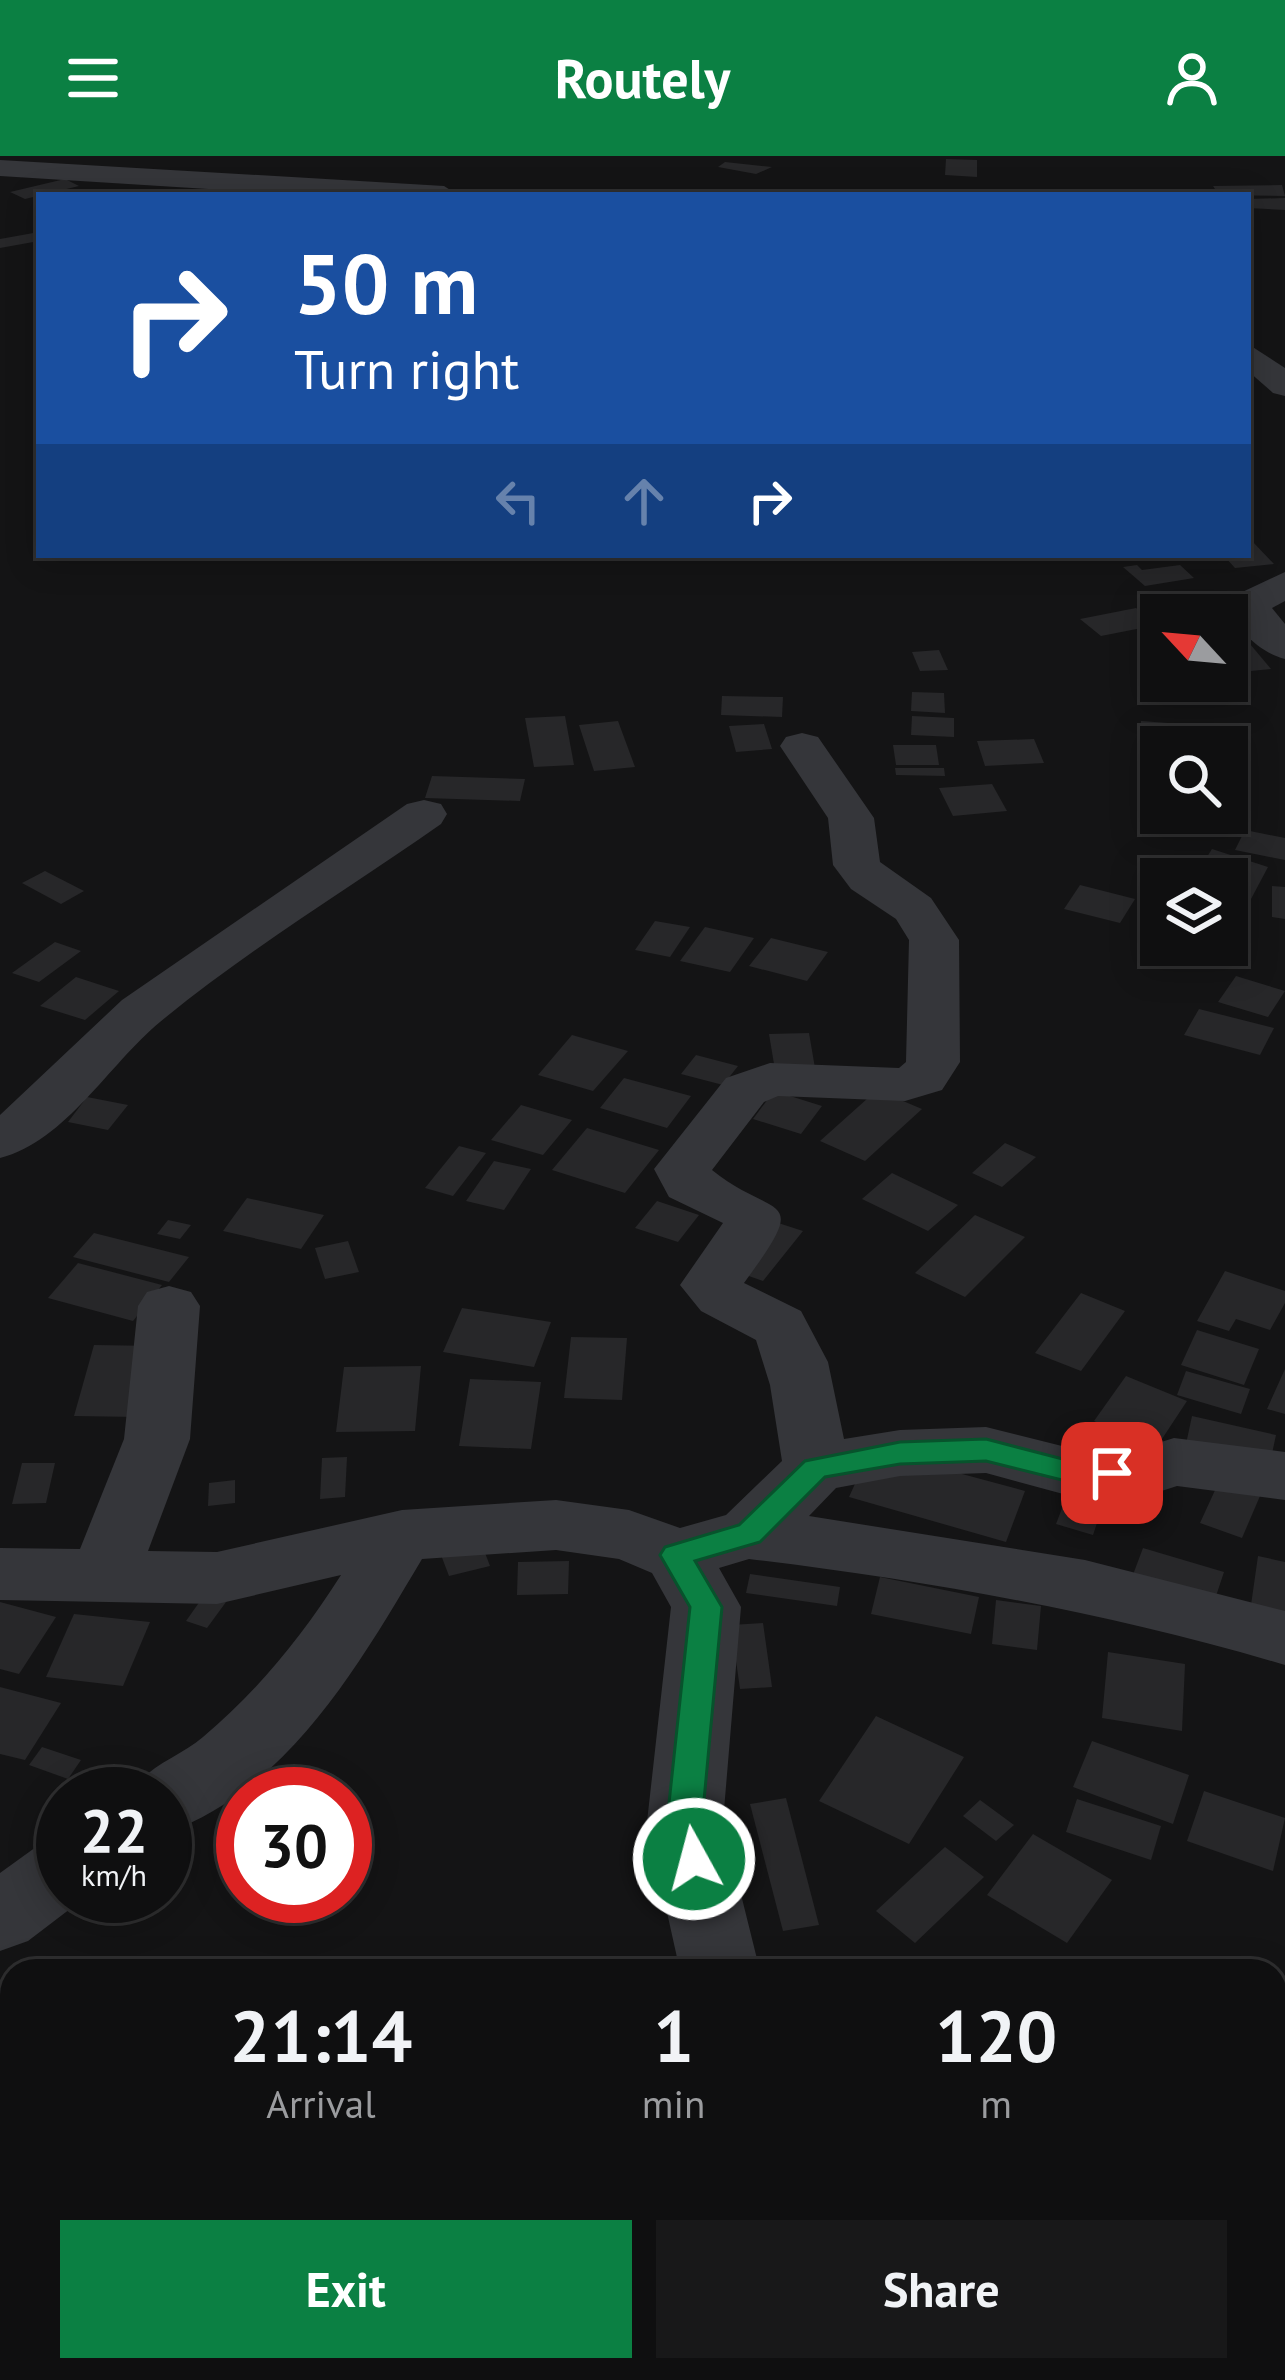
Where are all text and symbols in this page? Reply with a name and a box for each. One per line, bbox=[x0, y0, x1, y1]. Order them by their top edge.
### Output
text: Routely bbox=[555, 43, 730, 113]
icon: menu bbox=[60, 45, 126, 111]
icon: person bbox=[1159, 45, 1225, 111]
text: 50 m bbox=[294, 228, 478, 337]
icon: right bbox=[96, 240, 252, 396]
text: Turn right bbox=[294, 334, 519, 404]
icon: left bbox=[485, 468, 551, 534]
icon: ahead bbox=[611, 468, 677, 534]
icon: right bbox=[737, 468, 803, 534]
north arrow bbox=[1140, 594, 1248, 702]
map controls bbox=[1140, 594, 1248, 966]
button: search bbox=[1140, 726, 1248, 834]
button: layers bbox=[1140, 858, 1248, 966]
pin bbox=[1061, 1422, 1163, 1524]
icon: arrive bbox=[1079, 1440, 1145, 1506]
speed limit sign: 30 bbox=[216, 1767, 372, 1923]
text: 22 bbox=[80, 1791, 148, 1869]
position arrow bbox=[631, 1796, 757, 1922]
text: km/h bbox=[81, 1855, 147, 1894]
text: 21:14 bbox=[230, 1989, 412, 2082]
text: 1 bbox=[653, 1989, 694, 2082]
text: 120 bbox=[935, 1989, 1057, 2082]
text: Arrival bbox=[266, 2078, 376, 2129]
text: min bbox=[642, 2078, 705, 2129]
text: m bbox=[980, 2078, 1012, 2129]
button: Exit bbox=[60, 2220, 632, 2358]
button: Share bbox=[656, 2220, 1227, 2358]

